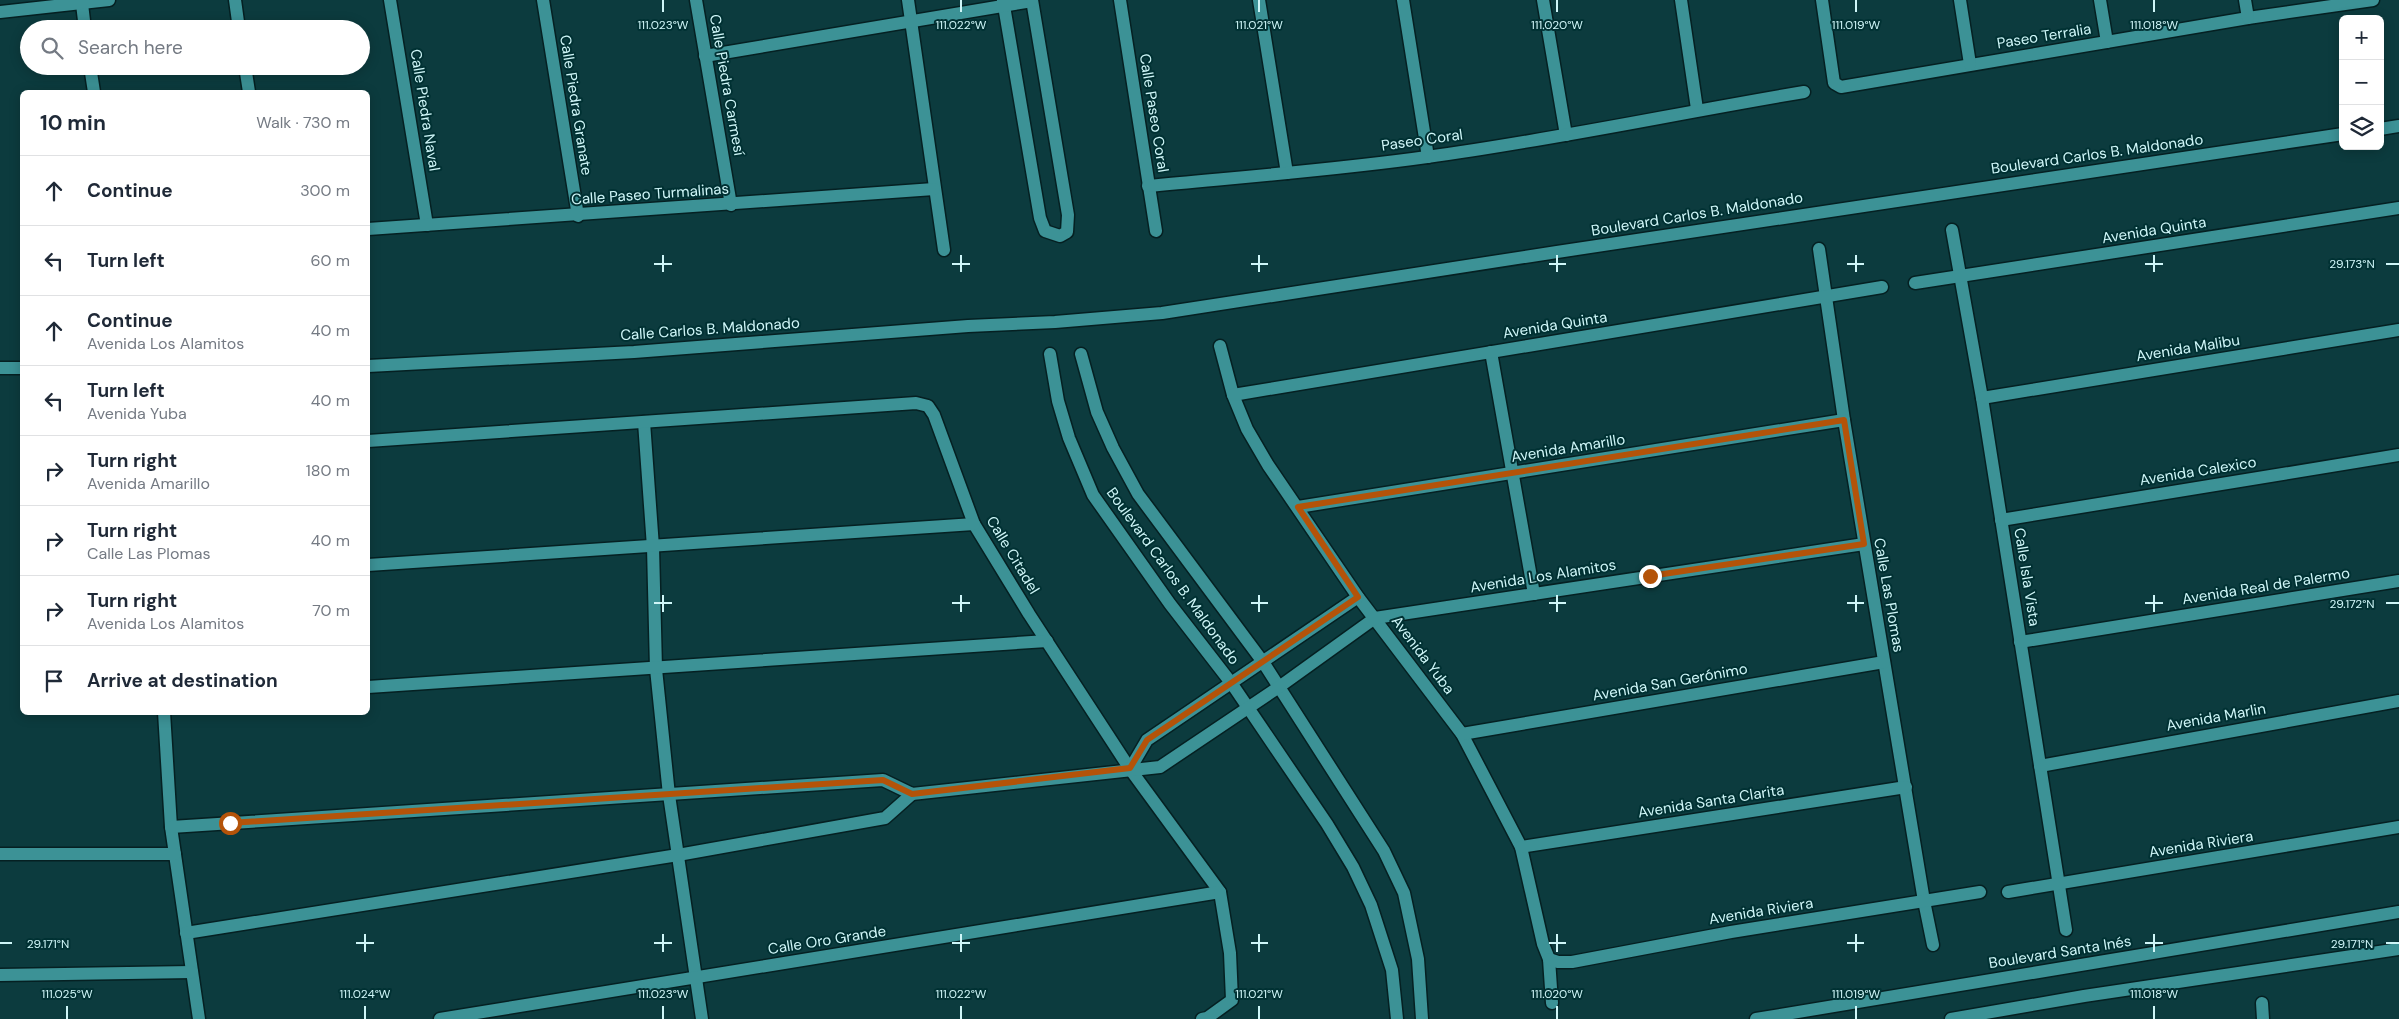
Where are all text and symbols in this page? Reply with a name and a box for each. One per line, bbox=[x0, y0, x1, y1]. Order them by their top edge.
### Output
street label: Calle Piedra Carmesí bbox=[705, 13, 749, 158]
map controls bbox=[2339, 15, 2384, 150]
button: + bbox=[2339, 15, 2384, 60]
text: 111.023°W bbox=[638, 17, 689, 33]
text: 111.022°W bbox=[936, 17, 987, 33]
text: 111.021°W bbox=[1235, 17, 1283, 33]
text: 111.020°W bbox=[1531, 17, 1583, 33]
text: 111.019°W bbox=[1832, 17, 1881, 33]
text: 111.018°W bbox=[2130, 17, 2178, 33]
street label: Paseo Terralia bbox=[1995, 19, 2093, 53]
search box bbox=[20, 20, 370, 75]
street label: Calle Piedra Granate bbox=[555, 33, 597, 177]
icon: search bbox=[38, 34, 66, 62]
text: Search here bbox=[78, 35, 183, 60]
street label: Calle Piedra Naval bbox=[405, 48, 445, 172]
street label: Calle Paseo Coral bbox=[1135, 52, 1173, 174]
button: − bbox=[2339, 60, 2384, 105]
button: layers bbox=[2339, 105, 2384, 150]
text: 10 min bbox=[40, 109, 106, 137]
text: Walk · 730 m bbox=[256, 112, 350, 133]
street label: Paseo Coral bbox=[1380, 124, 1464, 156]
street label: Boulevard Carlos B. Maldonado bbox=[1990, 129, 2205, 179]
icon: ahead bbox=[40, 177, 68, 205]
text: Continue bbox=[87, 178, 173, 203]
street label: Calle Paseo Turmalinas bbox=[570, 179, 730, 209]
text: 300 m bbox=[300, 180, 350, 201]
street label: Boulevard Carlos B. Maldonado bbox=[1590, 187, 1804, 241]
street label: Avenida Quinta bbox=[2100, 212, 2208, 248]
icon: left bbox=[40, 247, 68, 275]
text: Turn left bbox=[87, 248, 165, 273]
text: 60 m bbox=[310, 250, 350, 271]
text: 29.173°N bbox=[2329, 256, 2375, 272]
street label: Avenida Quinta bbox=[1501, 307, 1609, 343]
text: Continue bbox=[87, 308, 173, 333]
street label: Calle Carlos B. Maldonado bbox=[620, 313, 800, 345]
icon: ahead bbox=[40, 317, 68, 345]
text: 40 m bbox=[311, 320, 350, 341]
street label: Avenida Malibu bbox=[2135, 330, 2241, 366]
text: Avenida Los Alamitos bbox=[87, 333, 244, 354]
text: Turn left bbox=[87, 378, 165, 403]
icon: left bbox=[40, 387, 68, 415]
text: 40 m bbox=[311, 390, 350, 411]
text: Avenida Yuba bbox=[87, 403, 187, 424]
street label: Avenida Amarillo bbox=[1510, 429, 1627, 467]
text: Turn right bbox=[87, 448, 177, 473]
street label: Avenida Calexico bbox=[2138, 452, 2258, 490]
icon: right bbox=[40, 457, 68, 485]
text: 180 m bbox=[306, 460, 350, 481]
text: Avenida Amarillo bbox=[87, 473, 210, 494]
street label: Boulevard Carlos B. Maldonado bbox=[1102, 483, 1244, 669]
street label: Calle Citadel bbox=[982, 512, 1044, 598]
text: Turn right bbox=[87, 518, 177, 543]
street label: Calle Isla Vista bbox=[2009, 526, 2045, 628]
icon: right bbox=[40, 527, 68, 555]
text: 40 m bbox=[311, 530, 350, 551]
street label: Calle Las Plomas bbox=[1869, 536, 1909, 654]
text: Calle Las Plomas bbox=[87, 543, 210, 564]
street label: Avenida Los Alamitos bbox=[1469, 555, 1617, 597]
street label: Avenida Real de Palermo bbox=[2181, 563, 2351, 609]
route end bbox=[1639, 565, 1662, 588]
text: Turn right bbox=[87, 588, 177, 613]
text: 29.172°N bbox=[2329, 596, 2375, 612]
icon: right bbox=[40, 597, 68, 625]
text: 70 m bbox=[312, 600, 350, 621]
street label: Avenida Yuba bbox=[1387, 612, 1459, 698]
text: Avenida Los Alamitos bbox=[87, 613, 244, 634]
street label: Avenida San Gerónimo bbox=[1591, 659, 1749, 705]
icon: arrive bbox=[40, 667, 68, 695]
text: Arrive at destination bbox=[87, 668, 278, 693]
street label: Avenida Marlin bbox=[2165, 698, 2267, 736]
street label: Avenida Santa Clarita bbox=[1636, 780, 1786, 822]
route start bbox=[219, 812, 242, 835]
street label: Avenida Riviera bbox=[2147, 826, 2255, 862]
street label: Avenida Riviera bbox=[1707, 893, 1815, 929]
street label: Calle Oro Grande bbox=[766, 921, 888, 959]
street label: Boulevard Santa Inés bbox=[1987, 931, 2133, 973]
text: 29.171°N bbox=[27, 936, 69, 952]
text: 29.171°N bbox=[2331, 936, 2373, 952]
text: 111.025°W bbox=[41, 986, 93, 1002]
text: 111.024°W bbox=[340, 986, 391, 1002]
text: 111.023°W bbox=[638, 986, 689, 1002]
text: 111.022°W bbox=[936, 986, 987, 1002]
text: 111.021°W bbox=[1235, 986, 1283, 1002]
text: 111.020°W bbox=[1531, 986, 1583, 1002]
text: 111.019°W bbox=[1832, 986, 1881, 1002]
text: 111.018°W bbox=[2130, 986, 2178, 1002]

